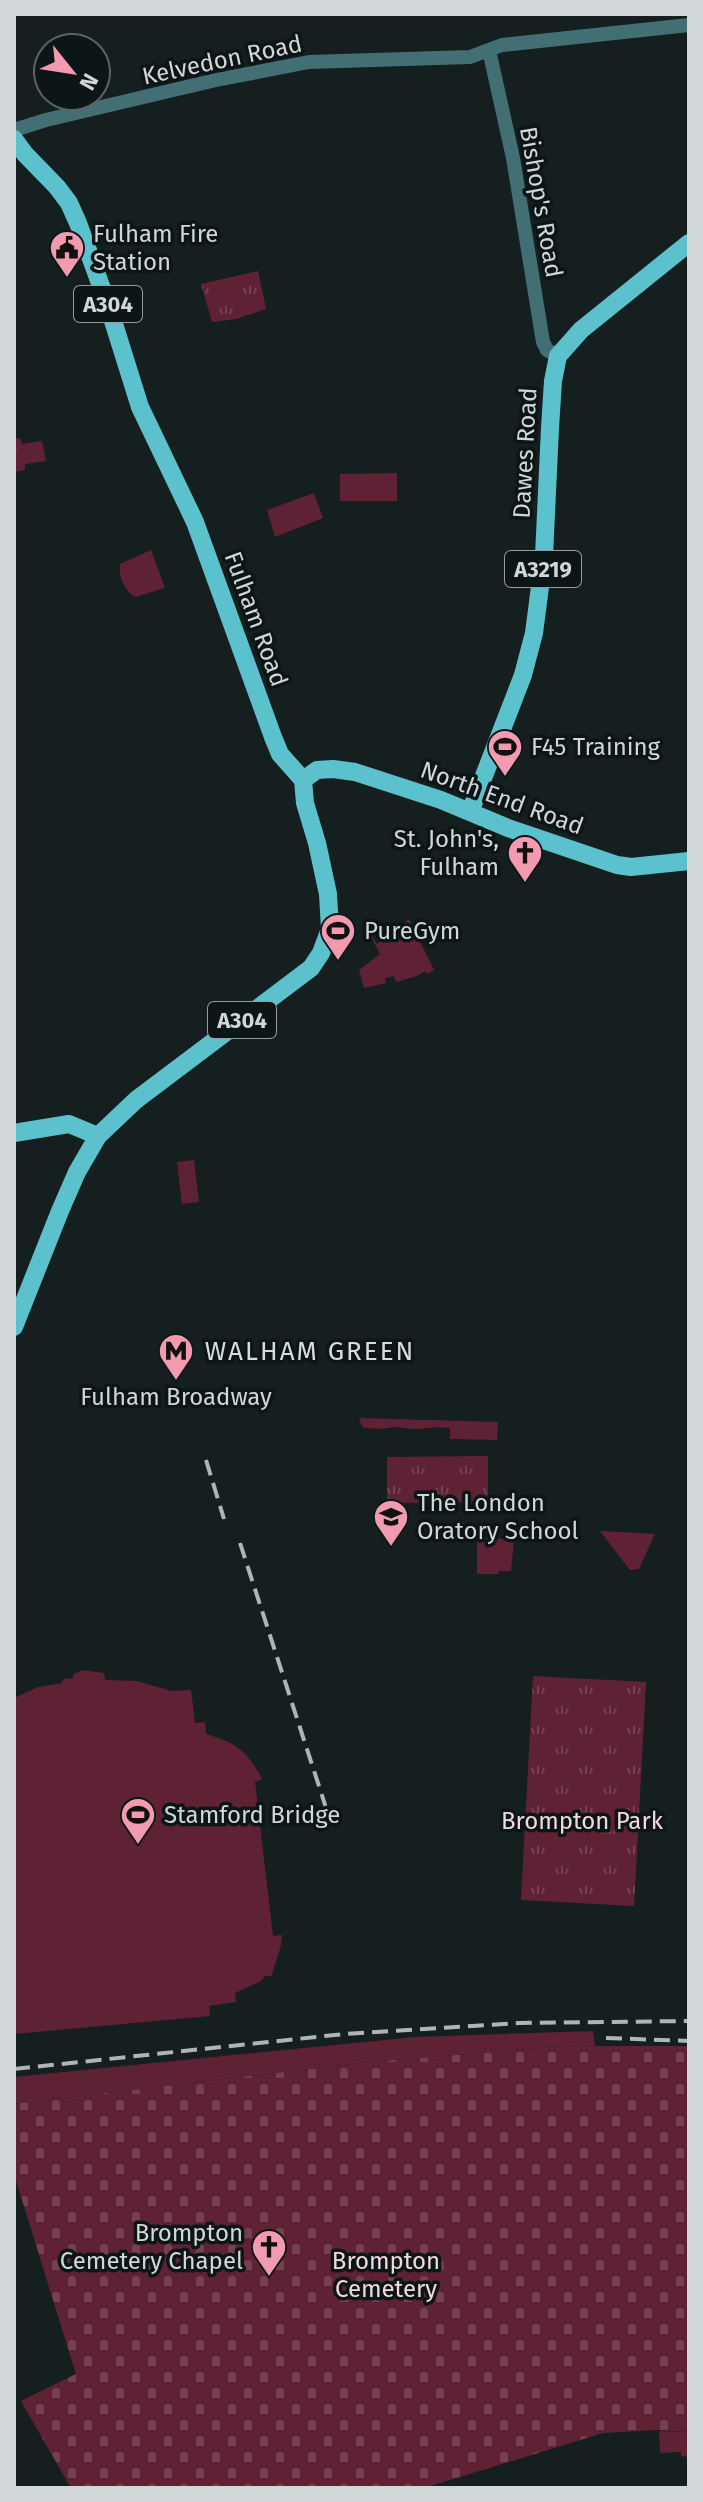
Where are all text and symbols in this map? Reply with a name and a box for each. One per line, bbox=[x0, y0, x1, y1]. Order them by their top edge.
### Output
street label: Kelvedon Road bbox=[140, 29, 304, 91]
north arrow bbox=[32, 32, 112, 112]
text: N bbox=[74, 69, 104, 95]
street label: Bishop's Road bbox=[514, 124, 568, 280]
place label: Fulham Fire Station bbox=[93, 220, 218, 276]
public building icon: Fulham Fire Station bbox=[48, 229, 86, 279]
road number: A304 bbox=[74, 286, 142, 322]
street label: Dawes Road bbox=[508, 387, 542, 519]
street label: Fulham Road bbox=[219, 548, 293, 690]
road number: A3219 bbox=[505, 551, 581, 587]
sports icon: F45 Training bbox=[486, 728, 524, 778]
place label: F45 Training bbox=[531, 733, 661, 761]
street label: North End Road bbox=[417, 756, 587, 840]
place label: St. John's, Fulham bbox=[394, 825, 499, 881]
church icon: St. John's, Fulham bbox=[506, 834, 544, 884]
sports icon: PureGym bbox=[319, 912, 357, 962]
place label: PureGym bbox=[364, 917, 460, 945]
road number: A304 bbox=[208, 1002, 276, 1038]
metro station icon: Fulham Broadway bbox=[157, 1332, 195, 1382]
district label: WALHAM GREEN bbox=[205, 1336, 415, 1367]
place label: Fulham Broadway bbox=[80, 1383, 272, 1411]
place label: The London Oratory School bbox=[417, 1489, 579, 1545]
school or university icon: The London Oratory School bbox=[372, 1498, 410, 1548]
sports icon: Stamford Bridge bbox=[119, 1796, 157, 1846]
place label: Stamford Bridge bbox=[164, 1801, 340, 1829]
park label: Brompton Park bbox=[501, 1807, 664, 1835]
place label: Brompton Cemetery Chapel bbox=[60, 2219, 243, 2275]
church icon: Brompton Cemetery Chapel bbox=[250, 2228, 288, 2278]
park label: Brompton Cemetery bbox=[332, 2247, 440, 2303]

